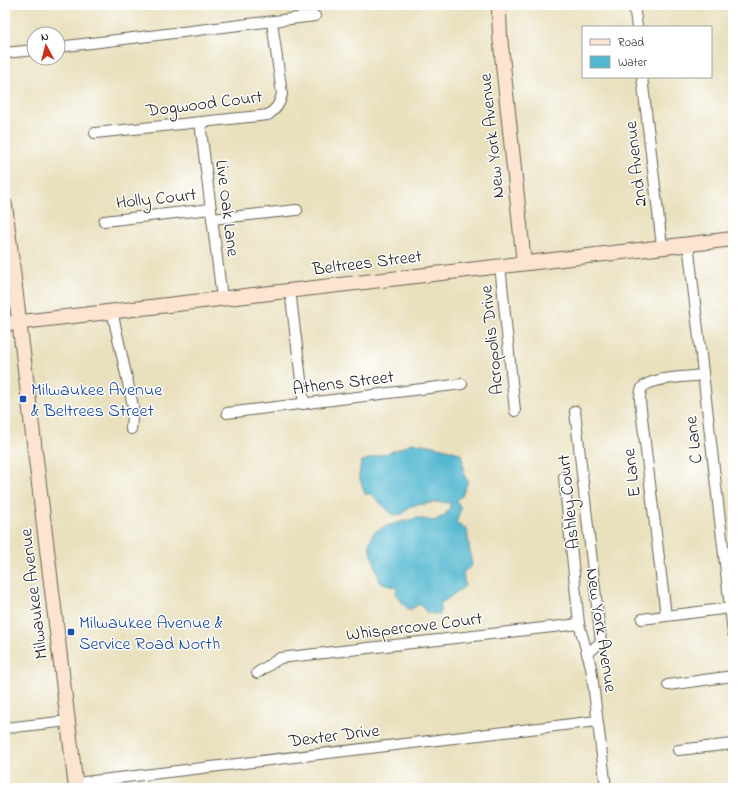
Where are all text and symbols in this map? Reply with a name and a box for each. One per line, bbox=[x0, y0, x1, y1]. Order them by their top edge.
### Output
north arrow bbox=[26, 26, 66, 66]
legend bbox=[582, 26, 712, 78]
text: N bbox=[40, 29, 50, 45]
text: Road bbox=[618, 34, 644, 52]
text: Water bbox=[618, 54, 647, 72]
street label: New York Avenue bbox=[473, 71, 512, 200]
street label: Dogwood Court bbox=[144, 85, 264, 126]
street label: 2nd Avenue bbox=[619, 118, 655, 208]
street label: Live Oak Lane bbox=[207, 158, 245, 259]
street label: Holly Court bbox=[115, 183, 198, 217]
street label: Beltrees Street bbox=[310, 244, 423, 284]
street label: Acropolis Drive bbox=[474, 283, 512, 396]
street label: Athens Street bbox=[291, 365, 395, 403]
place label: Milwaukee Avenue & Beltrees Street bbox=[31, 378, 163, 425]
marker: Milwaukee Avenue & Beltrees Street bbox=[18, 394, 28, 404]
street label: C Lane bbox=[679, 414, 711, 465]
street label: E Lane bbox=[617, 446, 649, 499]
street label: Ashley Court bbox=[552, 453, 588, 551]
street label: Milwaukee Avenue bbox=[14, 526, 56, 660]
street label: New York Avenue bbox=[577, 566, 623, 695]
street label: Whispercove Court bbox=[345, 607, 484, 649]
place label: Milwaukee Avenue & Service Road North bbox=[79, 611, 223, 658]
marker: Milwaukee Avenue & Service Road North bbox=[66, 627, 76, 637]
street label: Dexter Drive bbox=[286, 718, 382, 756]

